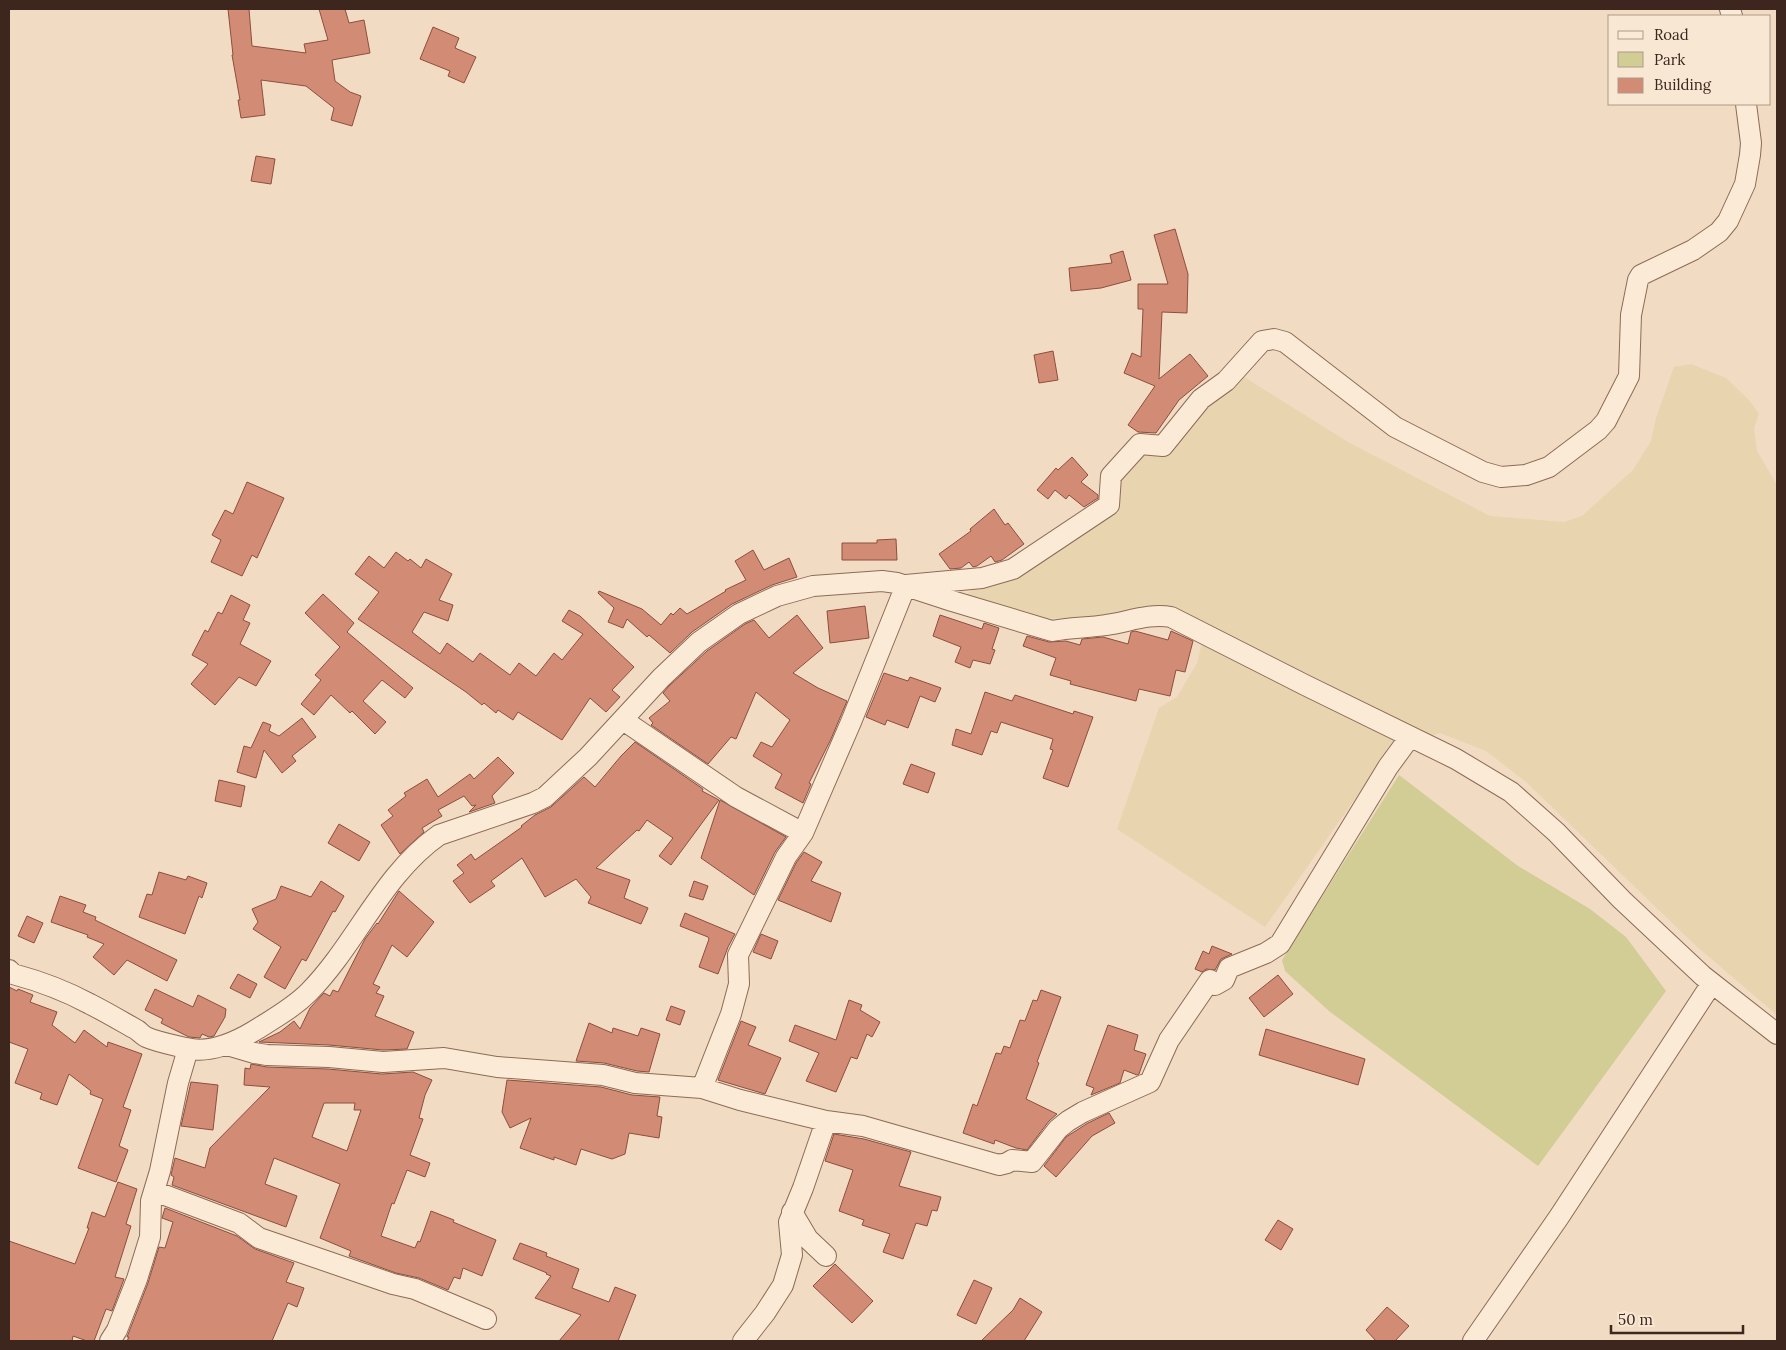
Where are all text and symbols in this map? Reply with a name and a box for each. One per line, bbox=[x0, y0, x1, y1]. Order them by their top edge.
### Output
legend bbox=[1608, 15, 1771, 105]
text: Road bbox=[1654, 25, 1689, 44]
text: Park bbox=[1654, 50, 1685, 69]
text: Building bbox=[1654, 75, 1712, 94]
scale bar bbox=[1611, 1302, 1744, 1334]
text: 50 m bbox=[1618, 1310, 1653, 1329]

